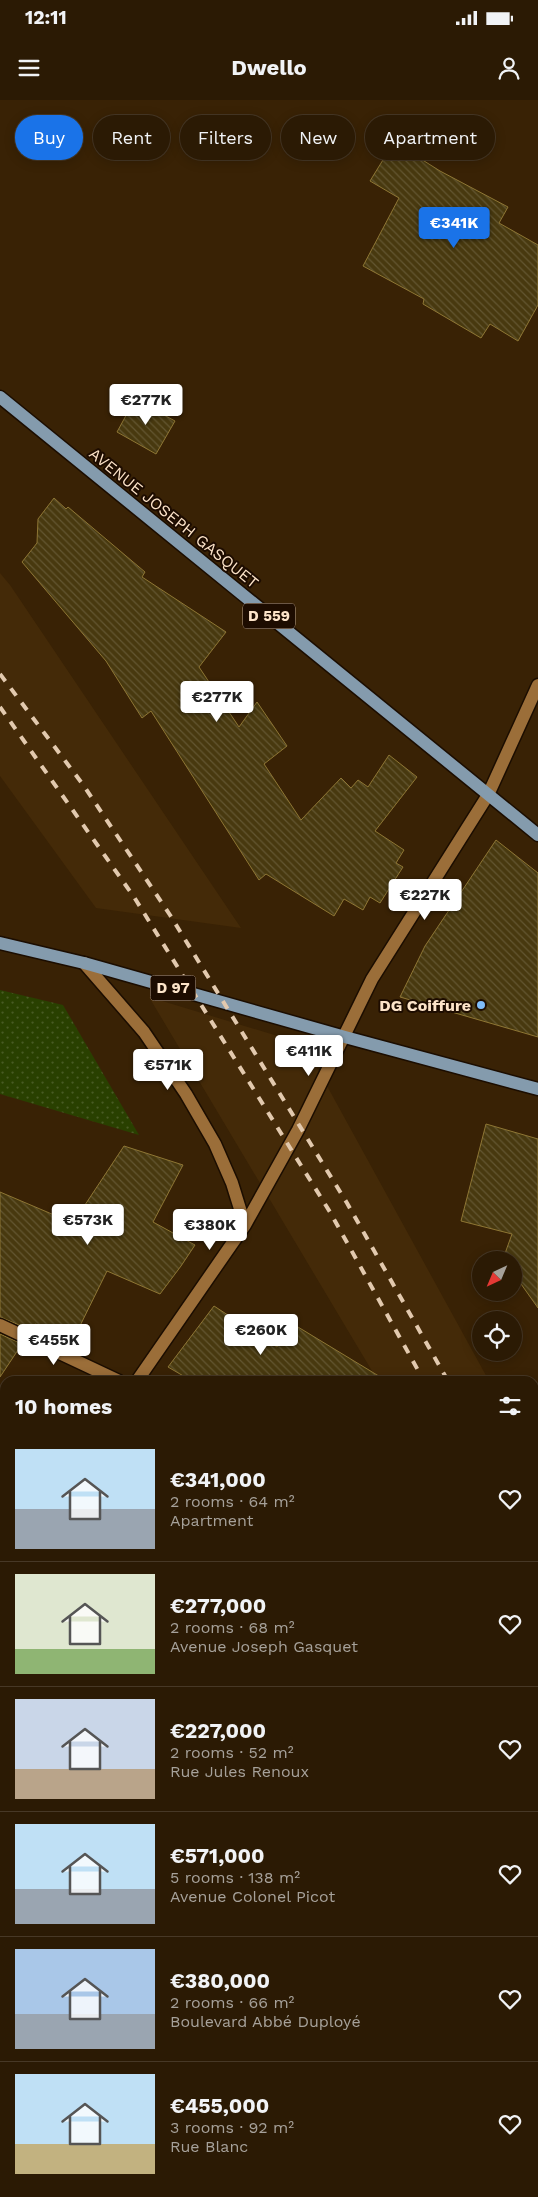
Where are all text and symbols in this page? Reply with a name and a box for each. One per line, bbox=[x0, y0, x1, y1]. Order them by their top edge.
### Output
text: 12:11 bbox=[25, 6, 67, 29]
icon: menu bbox=[15, 54, 43, 82]
icon: person bbox=[495, 54, 523, 82]
text: Dwello bbox=[231, 55, 307, 80]
chip: Buy bbox=[15, 115, 83, 160]
chip: Rent bbox=[93, 115, 170, 160]
chip: Filters bbox=[180, 115, 271, 160]
chip: New bbox=[281, 115, 355, 160]
chip: Apartment bbox=[365, 115, 495, 160]
pin: €341K bbox=[419, 206, 489, 249]
text: €341K bbox=[430, 213, 478, 232]
pin: €277K bbox=[111, 384, 181, 426]
text: €277K bbox=[120, 390, 172, 409]
street label: AVENUE JOSEPH GASQUET bbox=[85, 444, 263, 592]
road number: D 559 bbox=[243, 604, 295, 628]
pin: €277K bbox=[182, 680, 252, 723]
text: €277K bbox=[191, 687, 243, 706]
pin: €227K bbox=[390, 878, 460, 921]
text: €227K bbox=[400, 885, 450, 904]
road number: D 97 bbox=[150, 976, 196, 1000]
place label: DG Coiffure bbox=[379, 996, 471, 1015]
marker: DG Coiffure bbox=[475, 999, 487, 1011]
pin: €411K bbox=[274, 1034, 344, 1077]
text: €411K bbox=[286, 1041, 332, 1060]
pin: €571K bbox=[133, 1048, 203, 1091]
text: €571K bbox=[144, 1055, 192, 1074]
pin: €573K bbox=[53, 1204, 123, 1246]
pin: €380K bbox=[175, 1208, 245, 1251]
text: €573K bbox=[63, 1210, 113, 1229]
text: €380K bbox=[184, 1215, 236, 1234]
north arrow bbox=[472, 1251, 522, 1301]
map controls bbox=[472, 1251, 522, 1361]
button: locate bbox=[472, 1311, 522, 1361]
pin: €260K bbox=[226, 1314, 296, 1356]
text: €260K bbox=[235, 1320, 287, 1339]
pin: €455K bbox=[19, 1324, 89, 1366]
text: €455K bbox=[28, 1330, 80, 1349]
icon: filters bbox=[496, 1392, 524, 1420]
text: 10 homes bbox=[15, 1394, 112, 1419]
text: €341,000 bbox=[170, 1467, 266, 1492]
icon: home bbox=[55, 1469, 115, 1529]
icon: heart bbox=[496, 1485, 524, 1513]
text: 2 rooms · 64 m² bbox=[170, 1492, 295, 1511]
text: Apartment bbox=[170, 1511, 253, 1530]
text: €277,000 bbox=[170, 1593, 266, 1618]
icon: home bbox=[55, 1594, 115, 1654]
icon: heart bbox=[496, 1610, 524, 1638]
text: 2 rooms · 68 m² bbox=[170, 1618, 295, 1637]
text: Avenue Joseph Gasquet bbox=[170, 1637, 358, 1656]
text: €227,000 bbox=[170, 1718, 266, 1743]
icon: home bbox=[55, 1719, 115, 1779]
icon: heart bbox=[496, 1735, 524, 1763]
text: 2 rooms · 52 m² bbox=[170, 1743, 294, 1762]
text: Rue Jules Renoux bbox=[170, 1762, 309, 1781]
text: €571,000 bbox=[170, 1843, 265, 1868]
icon: home bbox=[55, 1844, 115, 1904]
icon: heart bbox=[496, 1860, 524, 1888]
text: 5 rooms · 138 m² bbox=[170, 1868, 300, 1887]
text: Avenue Colonel Picot bbox=[170, 1887, 335, 1906]
text: €380,000 bbox=[170, 1968, 270, 1993]
icon: home bbox=[55, 1969, 115, 2029]
icon: heart bbox=[496, 1985, 524, 2013]
text: 2 rooms · 66 m² bbox=[170, 1993, 294, 2012]
text: Boulevard Abbé Duployé bbox=[170, 2012, 361, 2031]
text: €455,000 bbox=[170, 2093, 269, 2118]
icon: home bbox=[55, 2094, 115, 2154]
icon: heart bbox=[496, 2110, 524, 2138]
text: 3 rooms · 92 m² bbox=[170, 2118, 294, 2137]
text: Rue Blanc bbox=[170, 2137, 248, 2156]

